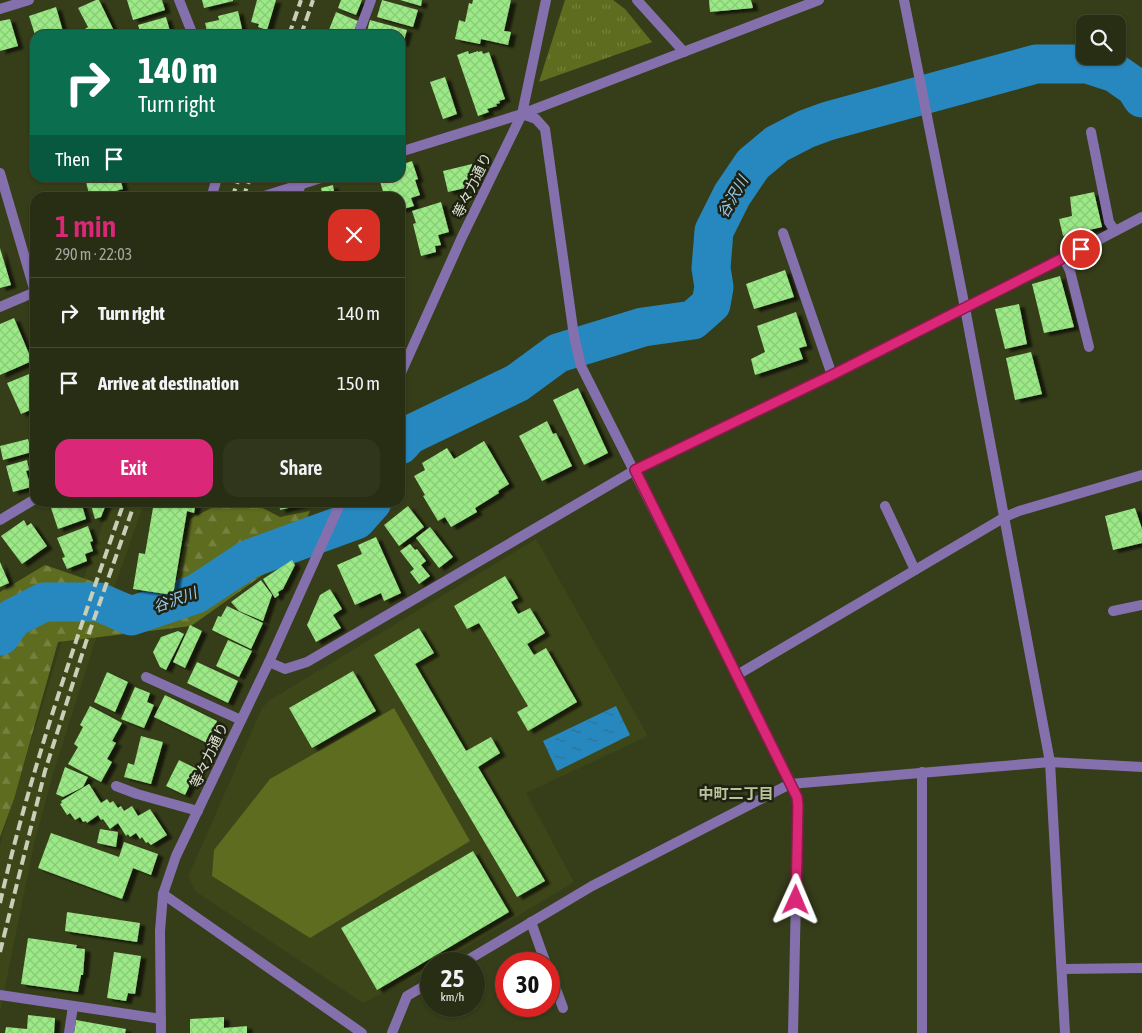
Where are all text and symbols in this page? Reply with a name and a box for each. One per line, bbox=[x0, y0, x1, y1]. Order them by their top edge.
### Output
map controls bbox=[1076, 15, 1126, 65]
button: search bbox=[1076, 15, 1126, 65]
icon: right bbox=[55, 50, 120, 115]
text: 140 m bbox=[138, 50, 217, 90]
text: Turn right bbox=[138, 91, 215, 117]
icon: arrive bbox=[100, 145, 128, 173]
text: Then bbox=[55, 148, 90, 170]
street label: 等々力通り bbox=[449, 150, 495, 220]
water label: 谷沢川 bbox=[714, 171, 752, 220]
text: 1 min bbox=[55, 209, 116, 243]
button: close bbox=[328, 209, 380, 261]
pin bbox=[1060, 228, 1102, 270]
icon: arrive bbox=[1067, 235, 1095, 263]
text: 290 m · 22:03 bbox=[55, 245, 132, 263]
icon: right bbox=[55, 299, 83, 327]
text: Turn right bbox=[98, 302, 165, 324]
text: 140 m bbox=[337, 302, 380, 324]
icon: arrive bbox=[55, 369, 83, 397]
text: Arrive at destination bbox=[98, 372, 239, 394]
text: 150 m bbox=[337, 372, 380, 394]
button: Exit bbox=[55, 439, 213, 497]
button: Share bbox=[223, 439, 380, 497]
water label: 谷沢川 bbox=[151, 583, 201, 615]
street label: 等々力通り bbox=[187, 720, 231, 790]
district label: 中町二丁目 bbox=[698, 785, 774, 802]
position arrow bbox=[769, 873, 821, 925]
speed limit sign: 30 bbox=[495, 952, 560, 1017]
text: 25 bbox=[441, 964, 464, 992]
text: km/h bbox=[441, 990, 464, 1004]

